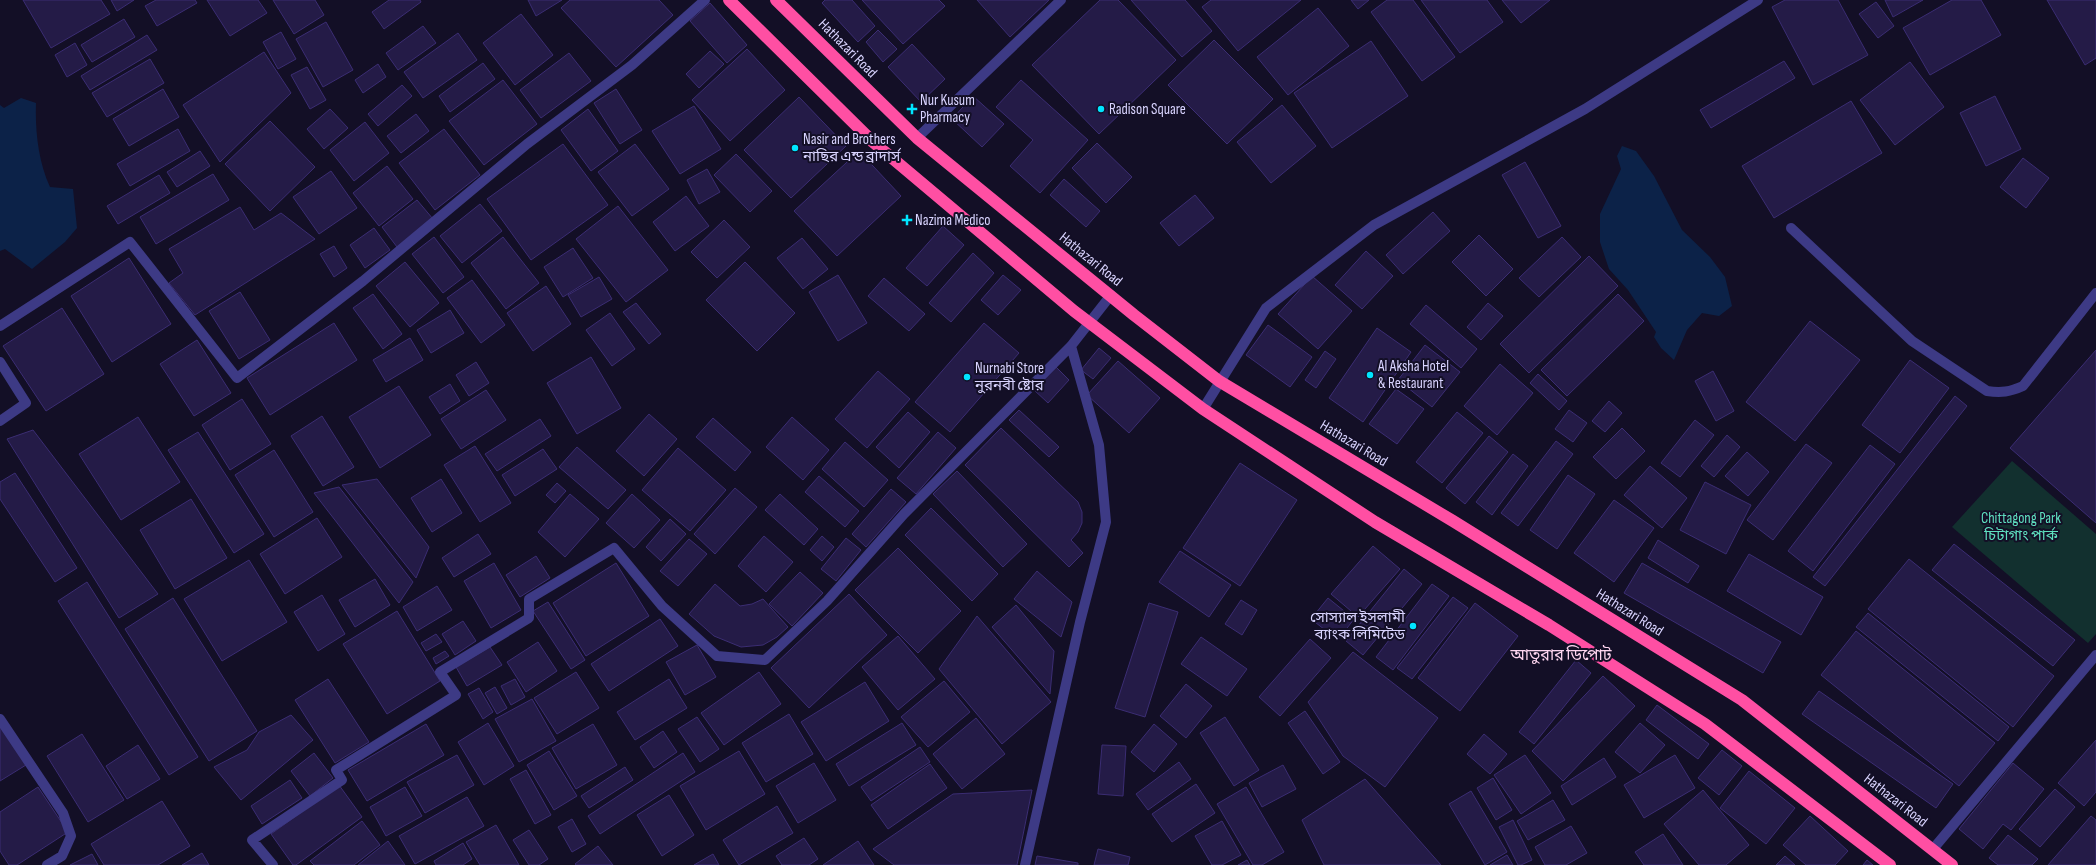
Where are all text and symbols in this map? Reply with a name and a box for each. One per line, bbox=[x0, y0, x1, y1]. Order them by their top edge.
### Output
street label: Hathazari Road bbox=[814, 15, 881, 82]
place label: Nur Kusum Pharmacy bbox=[920, 91, 975, 127]
place label: Radison Square bbox=[1109, 100, 1186, 119]
marker: Nur Kusum Pharmacy bbox=[907, 104, 917, 114]
marker: Radison Square bbox=[1096, 104, 1106, 114]
place label: Nasir and Brothers নাছির এন্ড ব্রাদার্স bbox=[802, 130, 901, 166]
marker: Nasir and Brothers নাছির এন্ড ব্রাদার্স bbox=[790, 143, 800, 153]
place label: Nazima Medico bbox=[915, 211, 991, 230]
marker: Nazima Medico bbox=[902, 215, 912, 225]
street label: Hathazari Road bbox=[1055, 228, 1126, 291]
place label: Al Aksha Hotel & Restaurant bbox=[1377, 357, 1449, 393]
place label: Nurnabi Store নুরনবী ষ্টোর bbox=[974, 359, 1045, 395]
marker: Al Aksha Hotel & Restaurant bbox=[1365, 370, 1375, 380]
marker: Nurnabi Store নুরনবী ষ্টোর bbox=[962, 372, 972, 382]
street label: Hathazari Road bbox=[1316, 416, 1391, 471]
park label: Chittagong Park চিটাগাং পার্ক bbox=[1981, 509, 2061, 545]
street label: Hathazari Road bbox=[1593, 584, 1667, 641]
place label: সোস্যাল ইসলামী ব্যাংক লিমিটেড bbox=[1310, 608, 1406, 644]
marker: সোস্যাল ইসলামী ব্যাংক লিমিটেড bbox=[1408, 621, 1418, 631]
district label: আতুরার ডিপোট bbox=[1510, 645, 1612, 665]
street label: Hathazari Road bbox=[1860, 770, 1931, 831]

